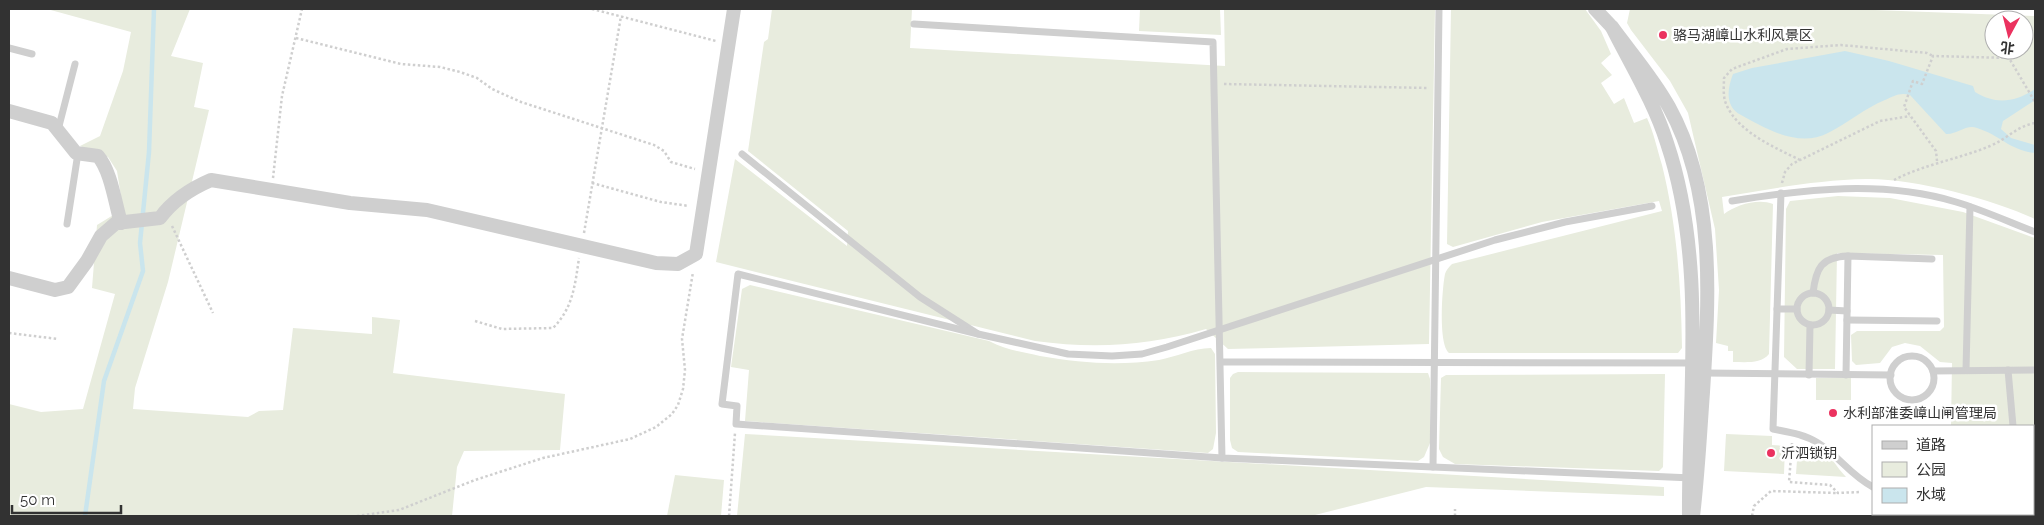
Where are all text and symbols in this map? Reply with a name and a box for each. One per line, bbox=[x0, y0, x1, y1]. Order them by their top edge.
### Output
north arrow bbox=[1984, 10, 2034, 60]
place label: 骆马湖嶂山水利风景区 bbox=[1673, 27, 1813, 43]
marker: 骆马湖嶂山水利风景区 bbox=[1657, 29, 1669, 41]
text: 北 bbox=[1999, 39, 2015, 57]
place label: 水利部淮委嶂山闸管理局 bbox=[1843, 405, 1997, 421]
marker: 水利部淮委嶂山闸管理局 bbox=[1827, 407, 1839, 419]
legend bbox=[1872, 425, 2034, 515]
text: 道路 bbox=[1916, 436, 1946, 454]
place label: 沂泗锁钥 bbox=[1781, 445, 1837, 461]
marker: 沂泗锁钥 bbox=[1765, 447, 1777, 459]
text: 公园 bbox=[1916, 461, 1946, 479]
scale bar bbox=[12, 482, 121, 514]
text: 水域 bbox=[1916, 486, 1946, 504]
text: 50 m bbox=[20, 491, 55, 509]

